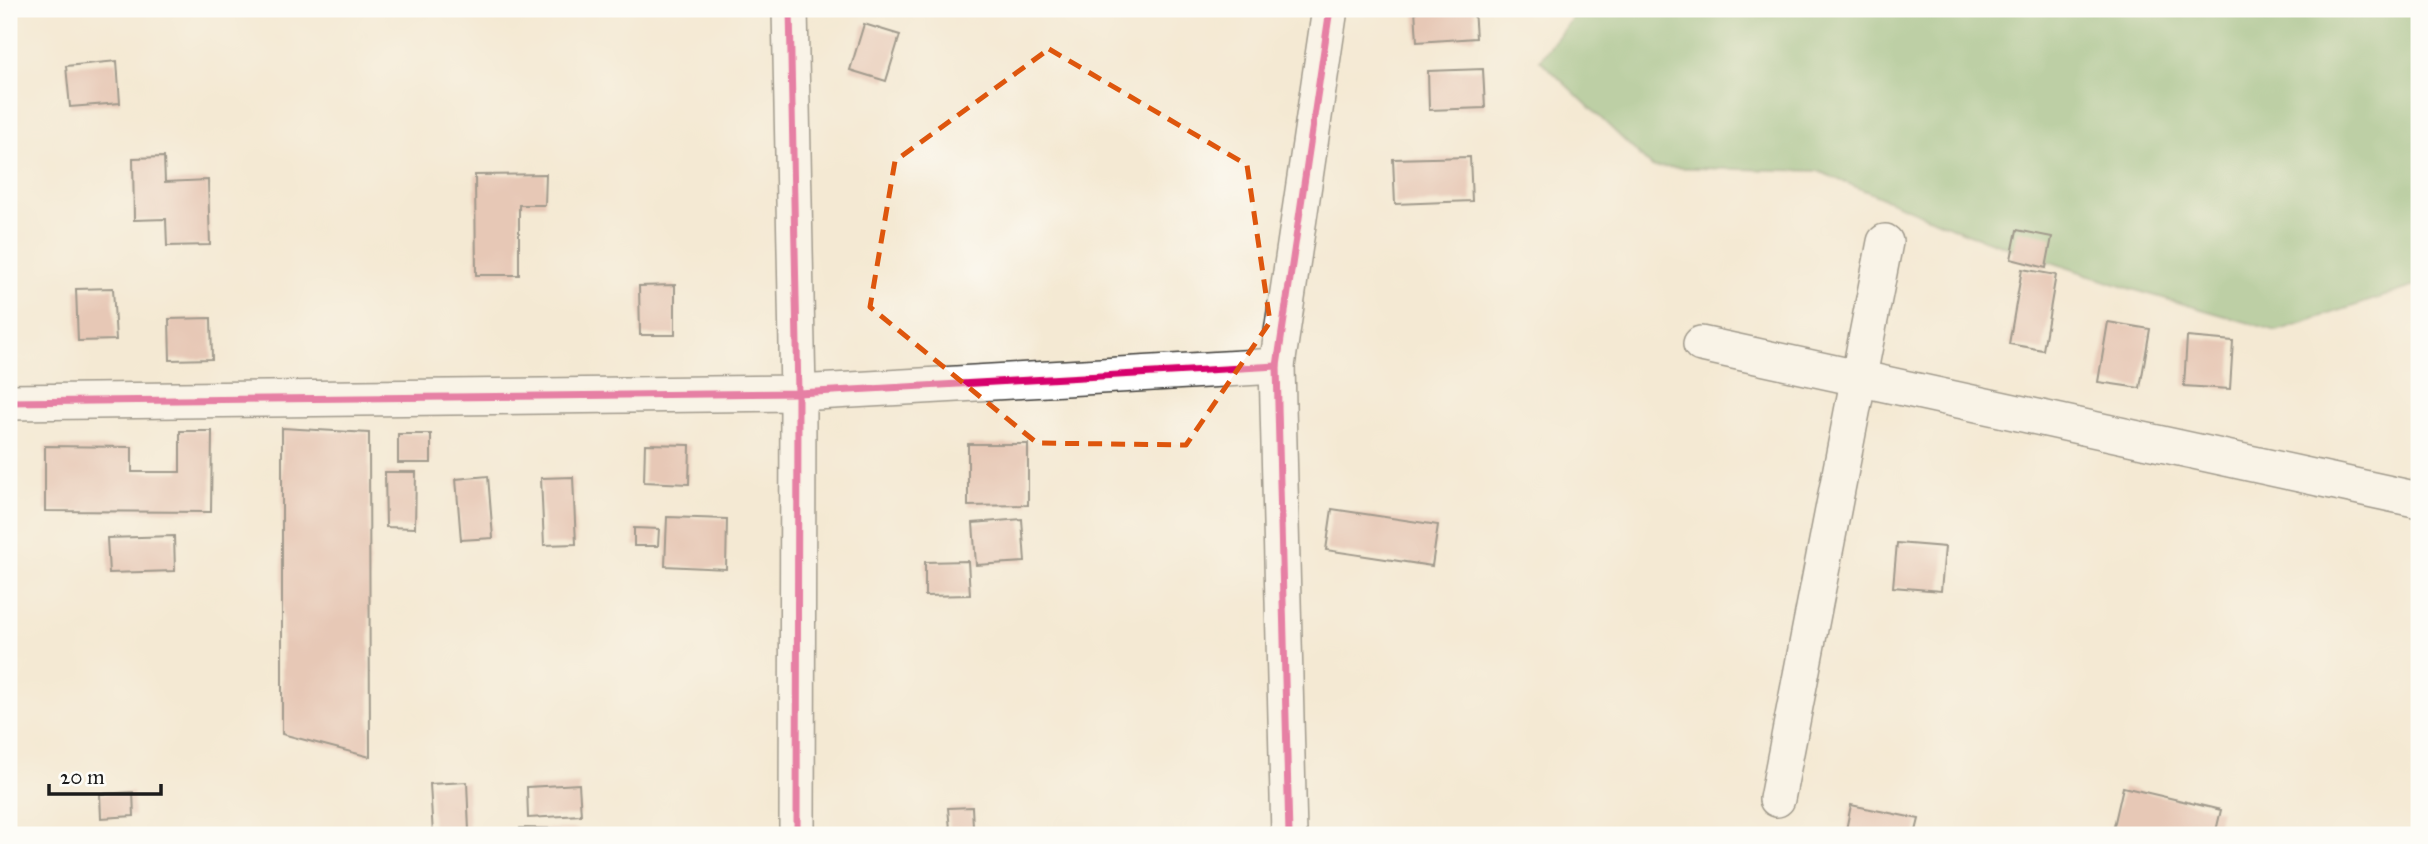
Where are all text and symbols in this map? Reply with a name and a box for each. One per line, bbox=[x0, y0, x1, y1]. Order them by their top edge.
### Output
scale bar bbox=[49, 753, 161, 797]
text: 20 m bbox=[60, 764, 105, 790]

